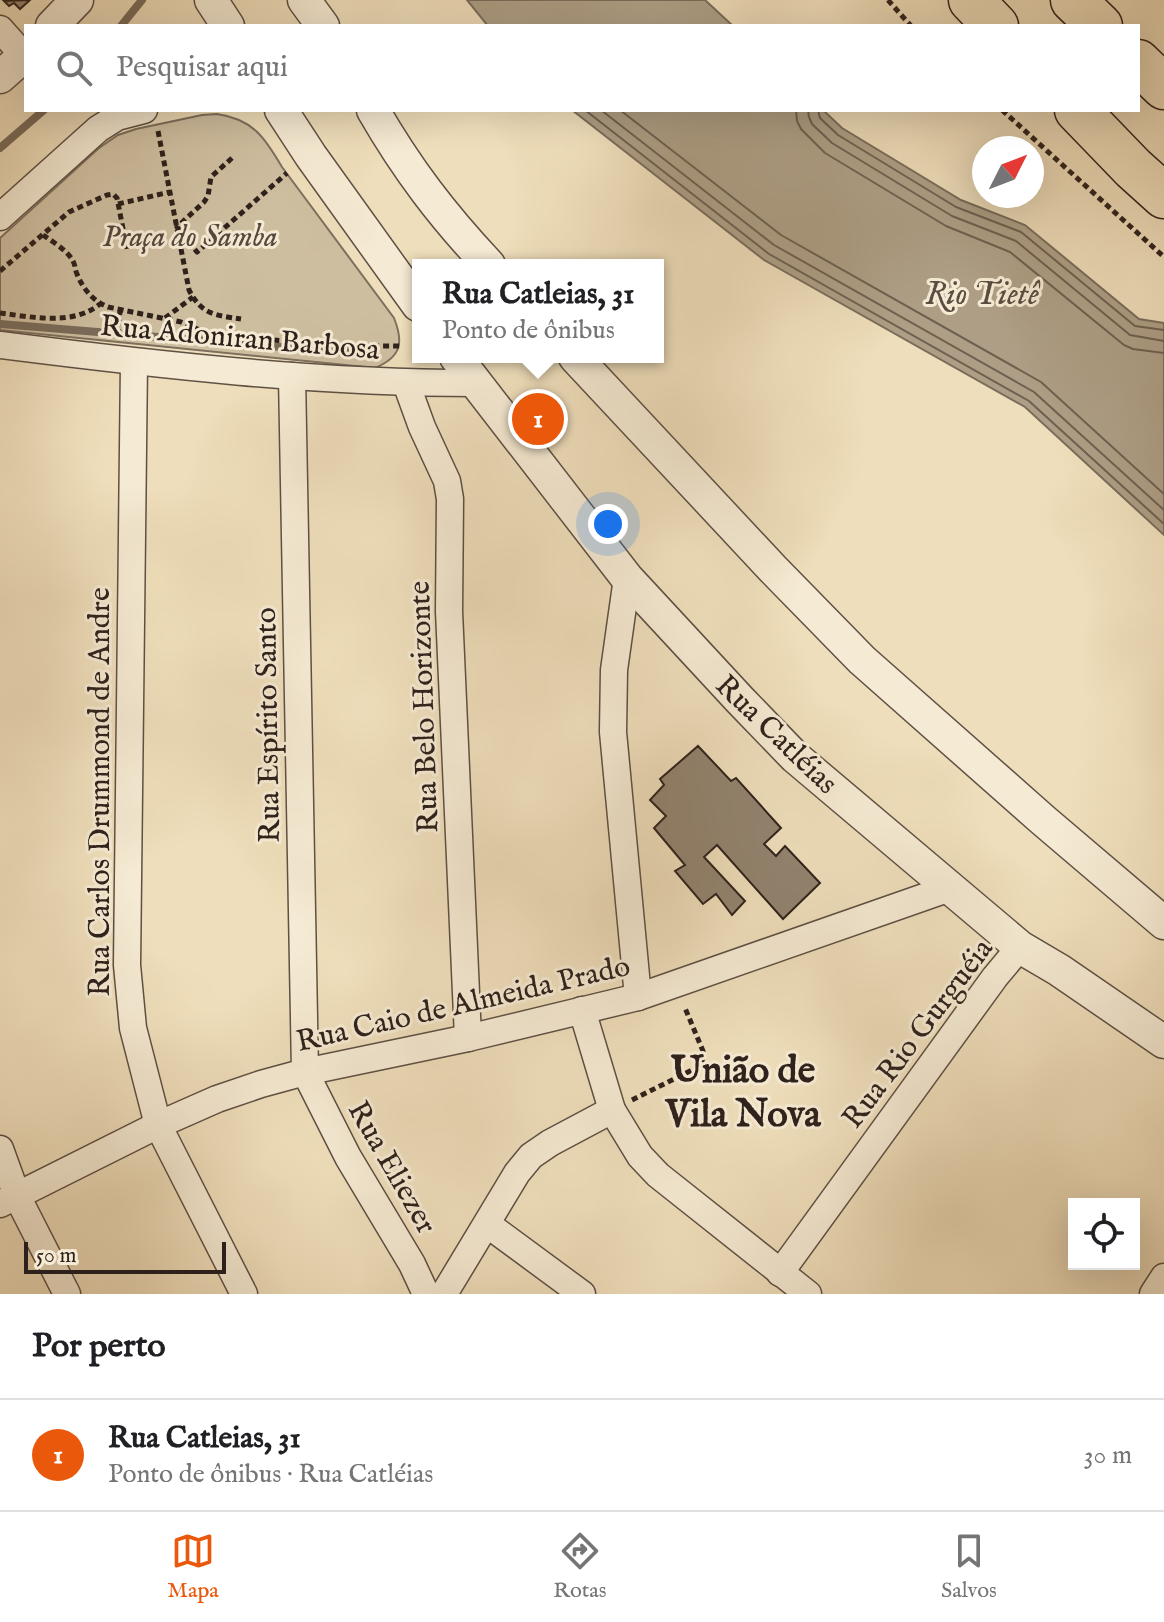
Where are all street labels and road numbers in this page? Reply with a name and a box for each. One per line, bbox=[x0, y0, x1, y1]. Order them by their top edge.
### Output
street label: Rua Adoniran Barbosa bbox=[99, 308, 381, 370]
street label: Rua Belo Horizonte bbox=[402, 580, 448, 834]
street label: Rua Carlos Drummond de Andre bbox=[82, 587, 120, 997]
street label: Rua Espírito Santo bbox=[248, 607, 290, 843]
street label: Rua Catléias bbox=[706, 668, 845, 803]
street label: Rua Rio Gurguéia bbox=[835, 932, 1002, 1137]
street label: Rua Caio de Almeida Prado bbox=[293, 948, 634, 1062]
street label: Rua Eliezer bbox=[338, 1095, 444, 1241]

